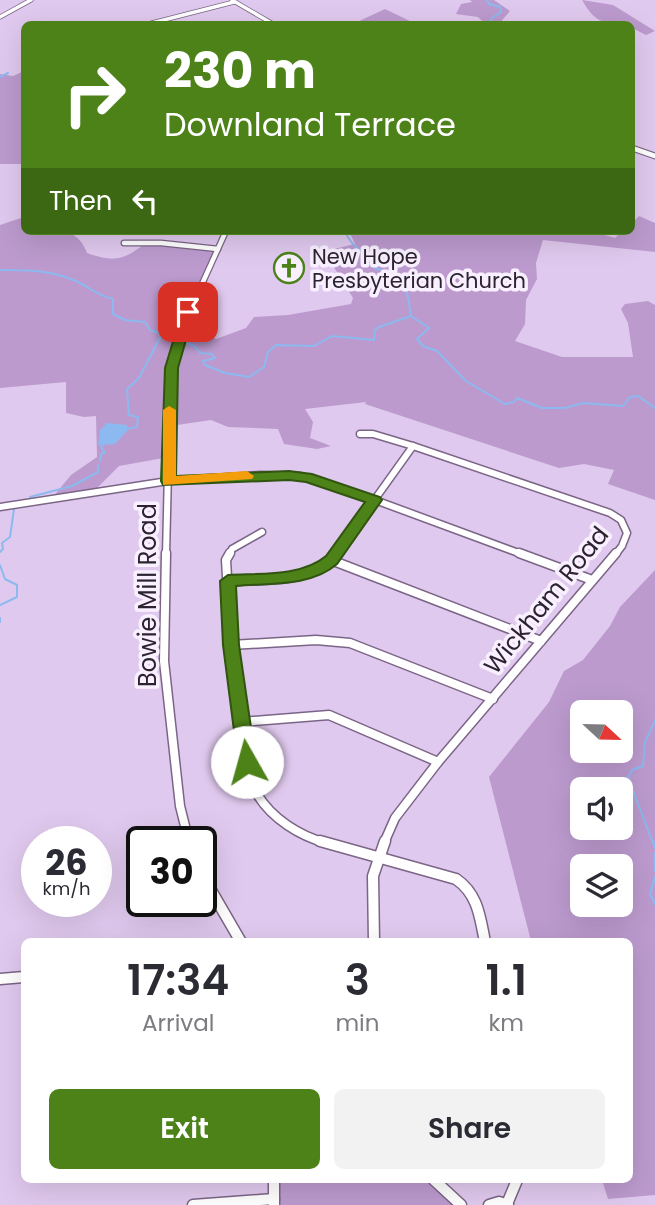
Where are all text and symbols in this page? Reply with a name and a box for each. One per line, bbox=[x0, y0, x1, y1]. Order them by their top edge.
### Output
text: 230 m bbox=[164, 37, 316, 105]
icon: right bbox=[49, 49, 140, 140]
text: Downland Terrace bbox=[164, 102, 456, 147]
icon: left bbox=[126, 182, 164, 220]
text: Then bbox=[49, 183, 112, 219]
place label: New Hope Presbyterian Church bbox=[312, 242, 526, 295]
church icon: New Hope Presbyterian Church bbox=[272, 251, 306, 285]
pin bbox=[158, 282, 218, 342]
icon: arrive bbox=[169, 293, 207, 331]
street label: Bowie Mill Road bbox=[131, 503, 164, 687]
street label: Wickham Road bbox=[476, 519, 616, 681]
north arrow bbox=[570, 700, 634, 763]
map controls bbox=[570, 700, 633, 917]
position arrow bbox=[210, 725, 284, 799]
button: sound bbox=[570, 777, 633, 840]
speed limit sign: 30 bbox=[126, 826, 217, 917]
text: 26 bbox=[45, 838, 88, 887]
button: layers bbox=[570, 854, 633, 917]
text: km/h bbox=[43, 876, 90, 901]
text: 17:34 bbox=[127, 951, 229, 1010]
text: 3 bbox=[345, 951, 370, 1010]
text: 1.1 bbox=[486, 951, 527, 1010]
text: Arrival bbox=[142, 1007, 214, 1039]
text: min bbox=[335, 1007, 379, 1039]
text: km bbox=[488, 1007, 524, 1039]
button: Exit bbox=[49, 1089, 320, 1169]
button: Share bbox=[334, 1089, 605, 1169]

